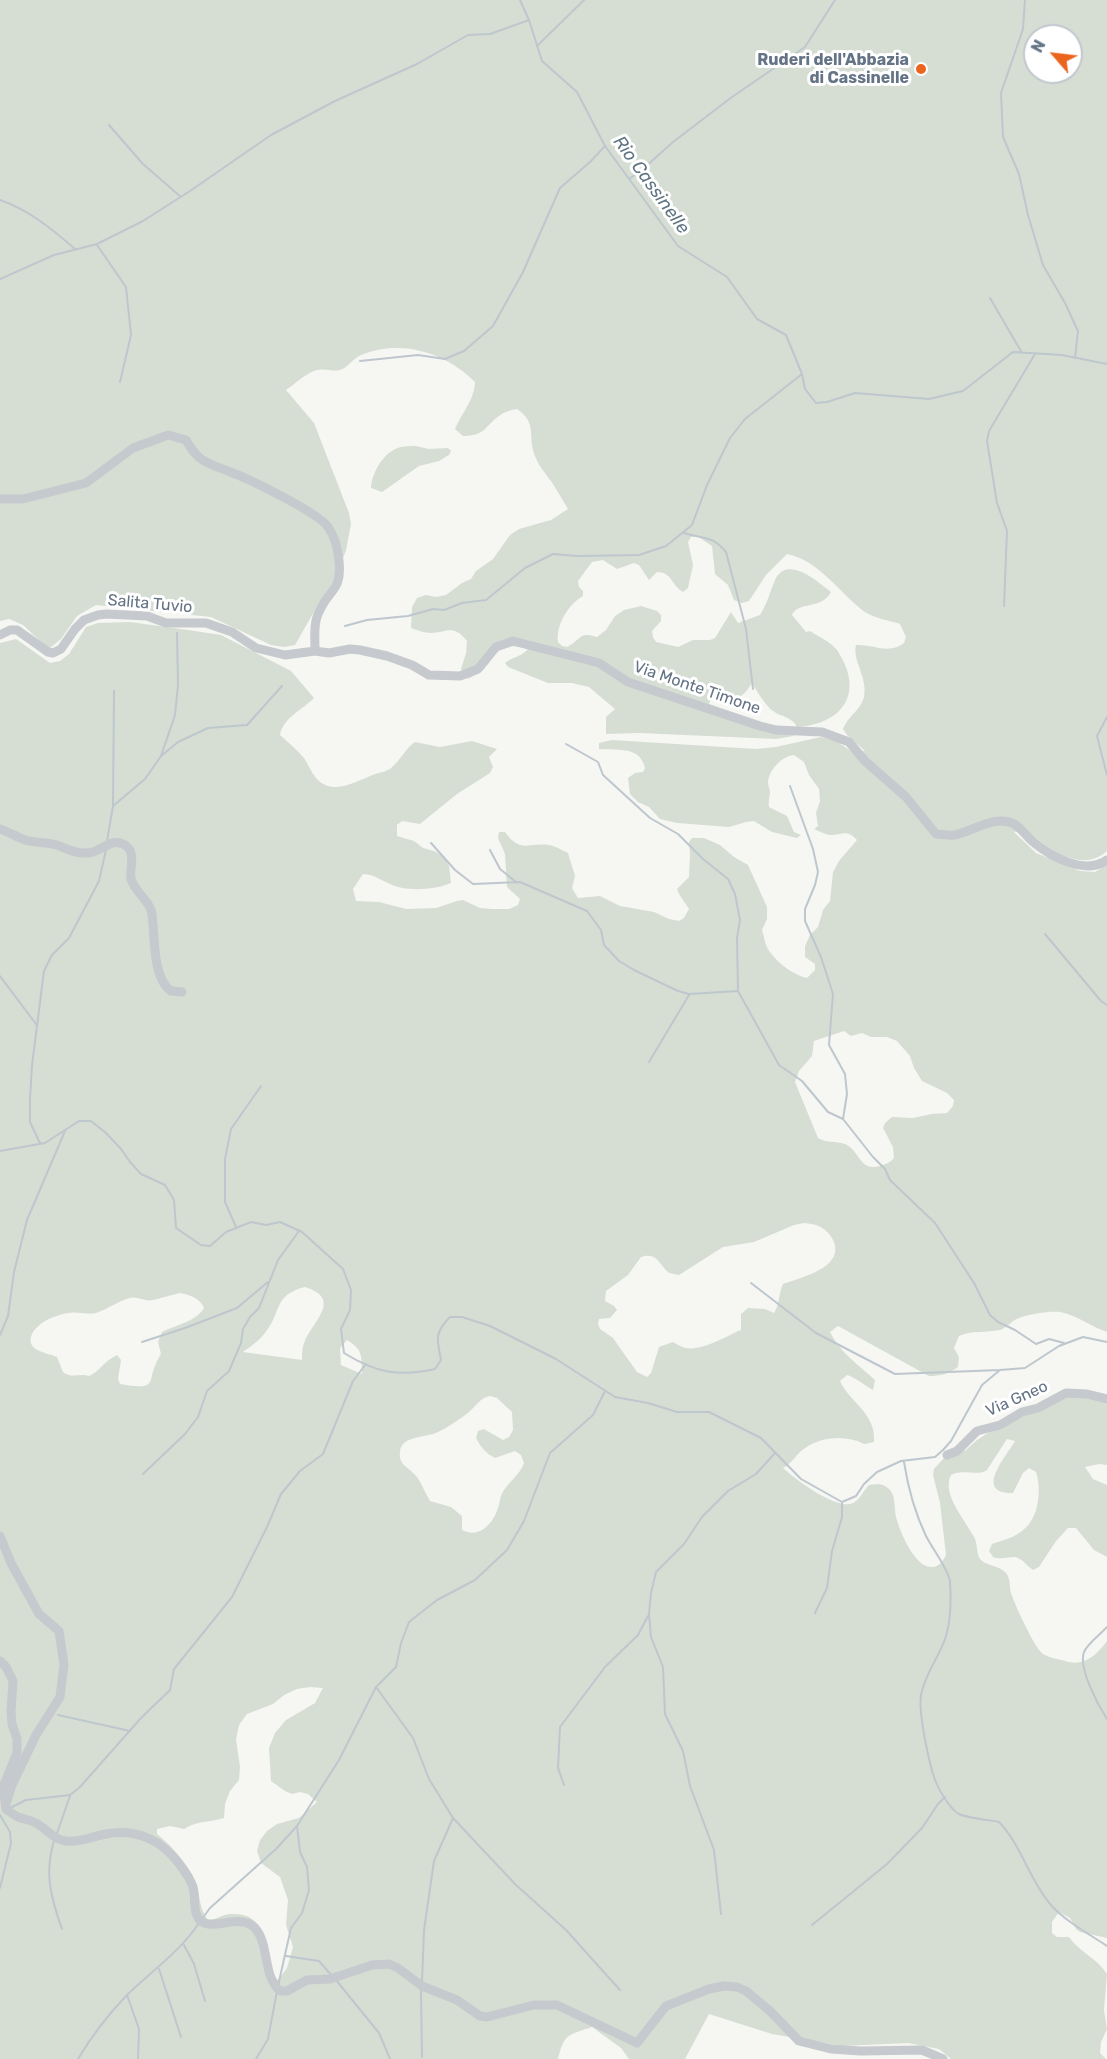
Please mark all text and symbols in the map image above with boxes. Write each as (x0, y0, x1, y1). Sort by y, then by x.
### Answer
north arrow (1023, 24, 1083, 84)
text: N (1027, 37, 1050, 56)
place label: Ruderi dell'Abbazia di Cassinelle (757, 50, 909, 88)
marker: Ruderi dell'Abbazia di Cassinelle (914, 62, 928, 76)
water label: Rio Cassinelle (608, 132, 694, 238)
street label: Salita Tuvio (107, 591, 193, 617)
street label: Via Monte Timone (631, 657, 763, 719)
street label: Via Gneo (983, 1377, 1051, 1421)

